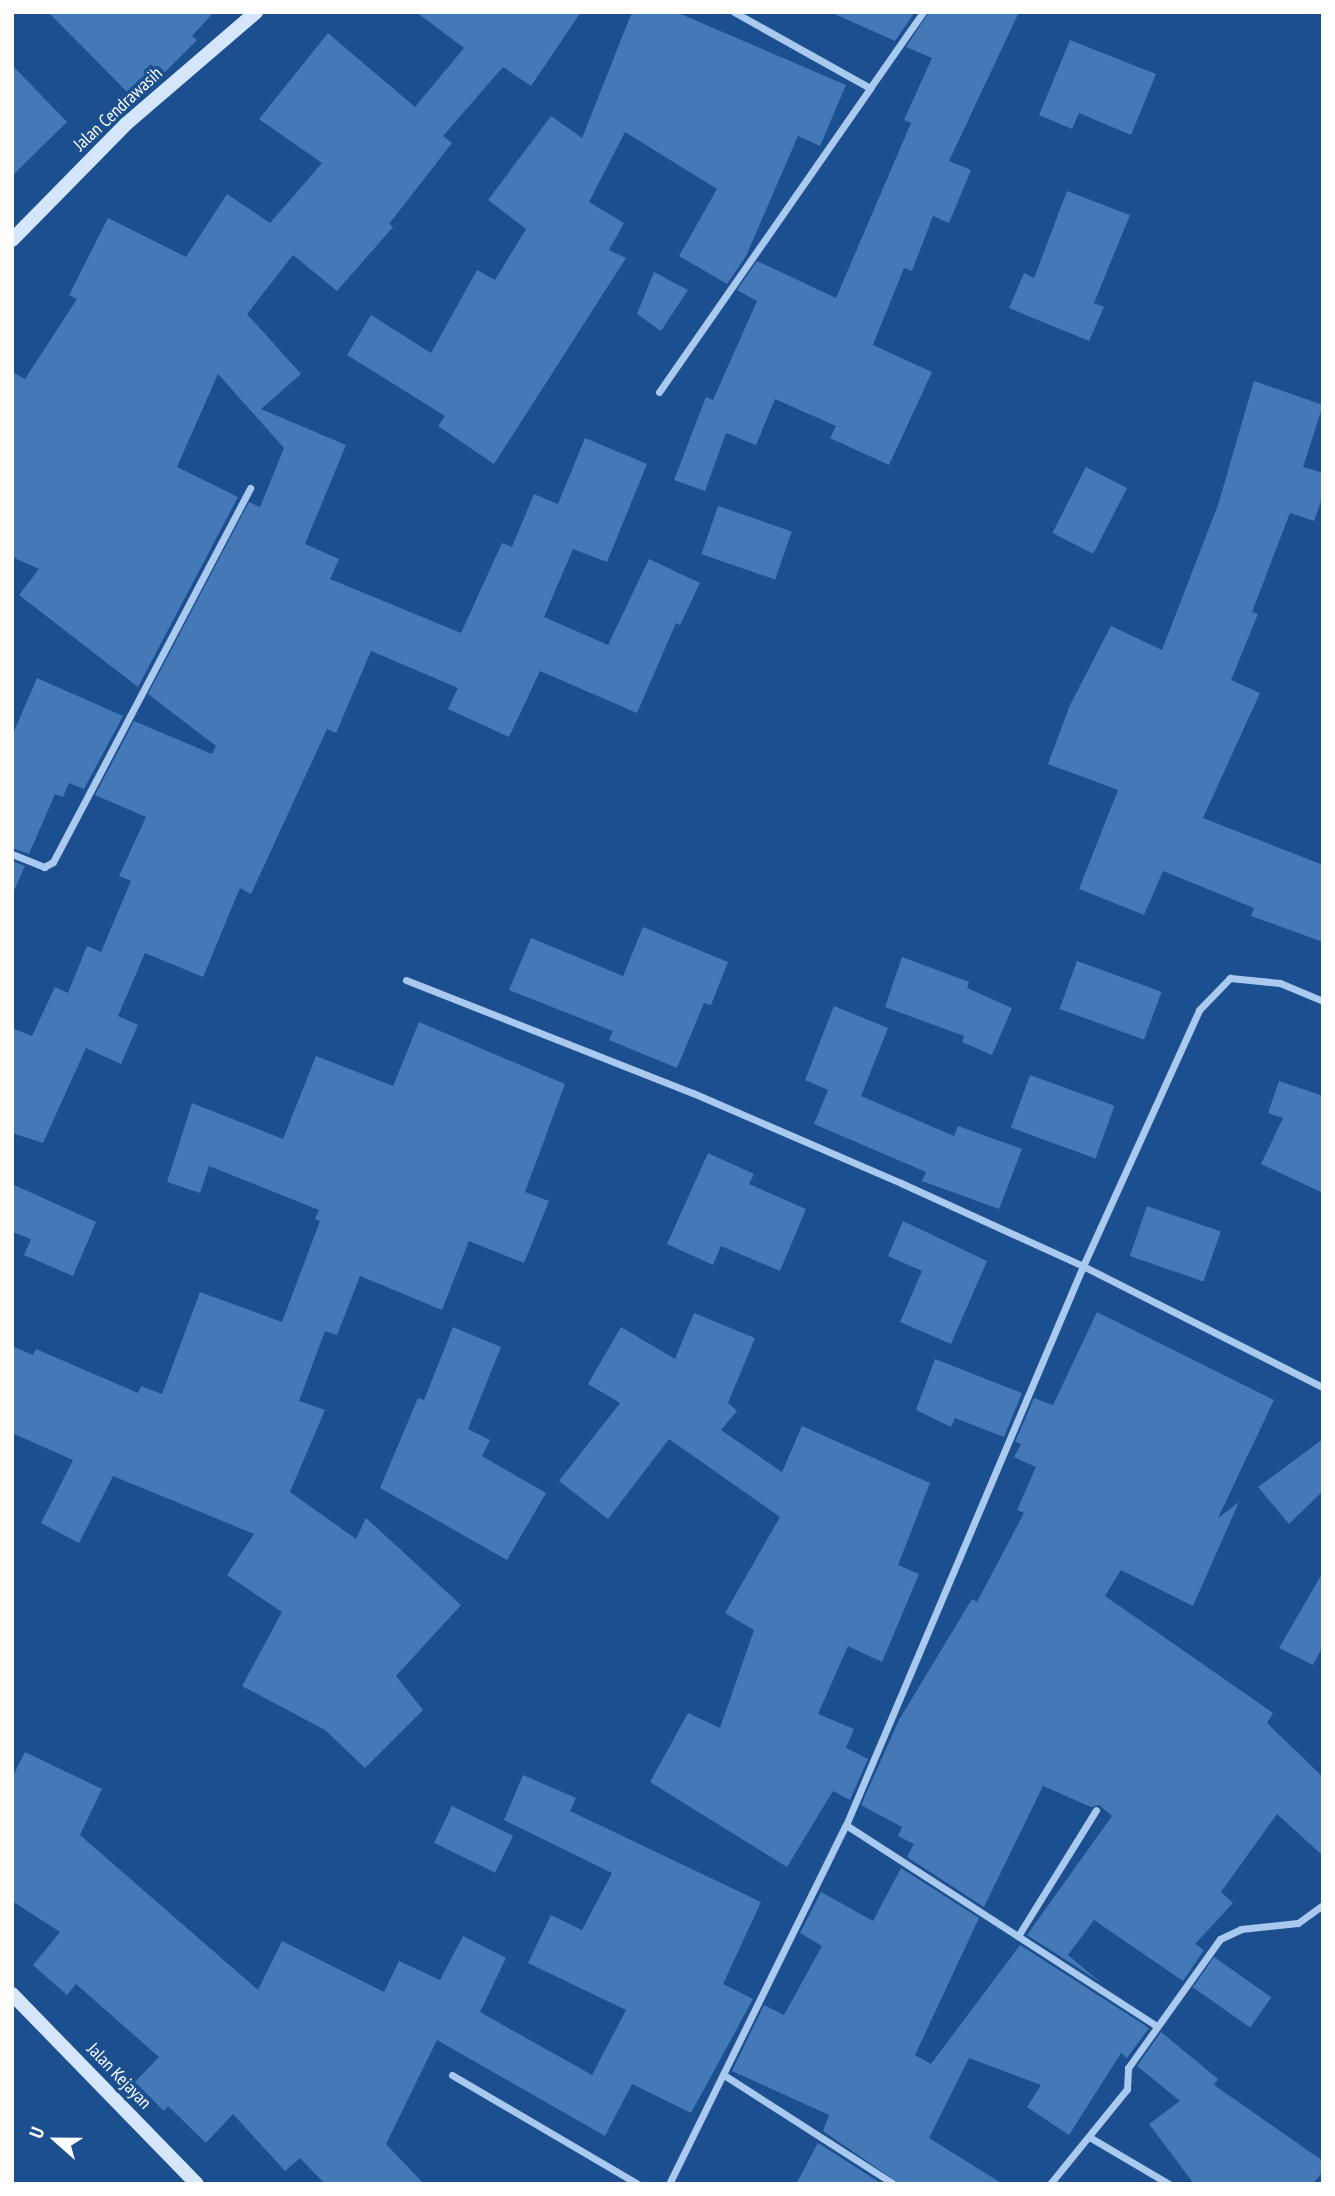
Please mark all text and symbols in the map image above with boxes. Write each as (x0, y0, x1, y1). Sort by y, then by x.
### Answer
street label: Jalan Cendrawasih (69, 62, 167, 156)
street label: Jalan Kejayan (82, 2039, 156, 2113)
north arrow (21, 2105, 91, 2175)
text: U (23, 2124, 49, 2141)

